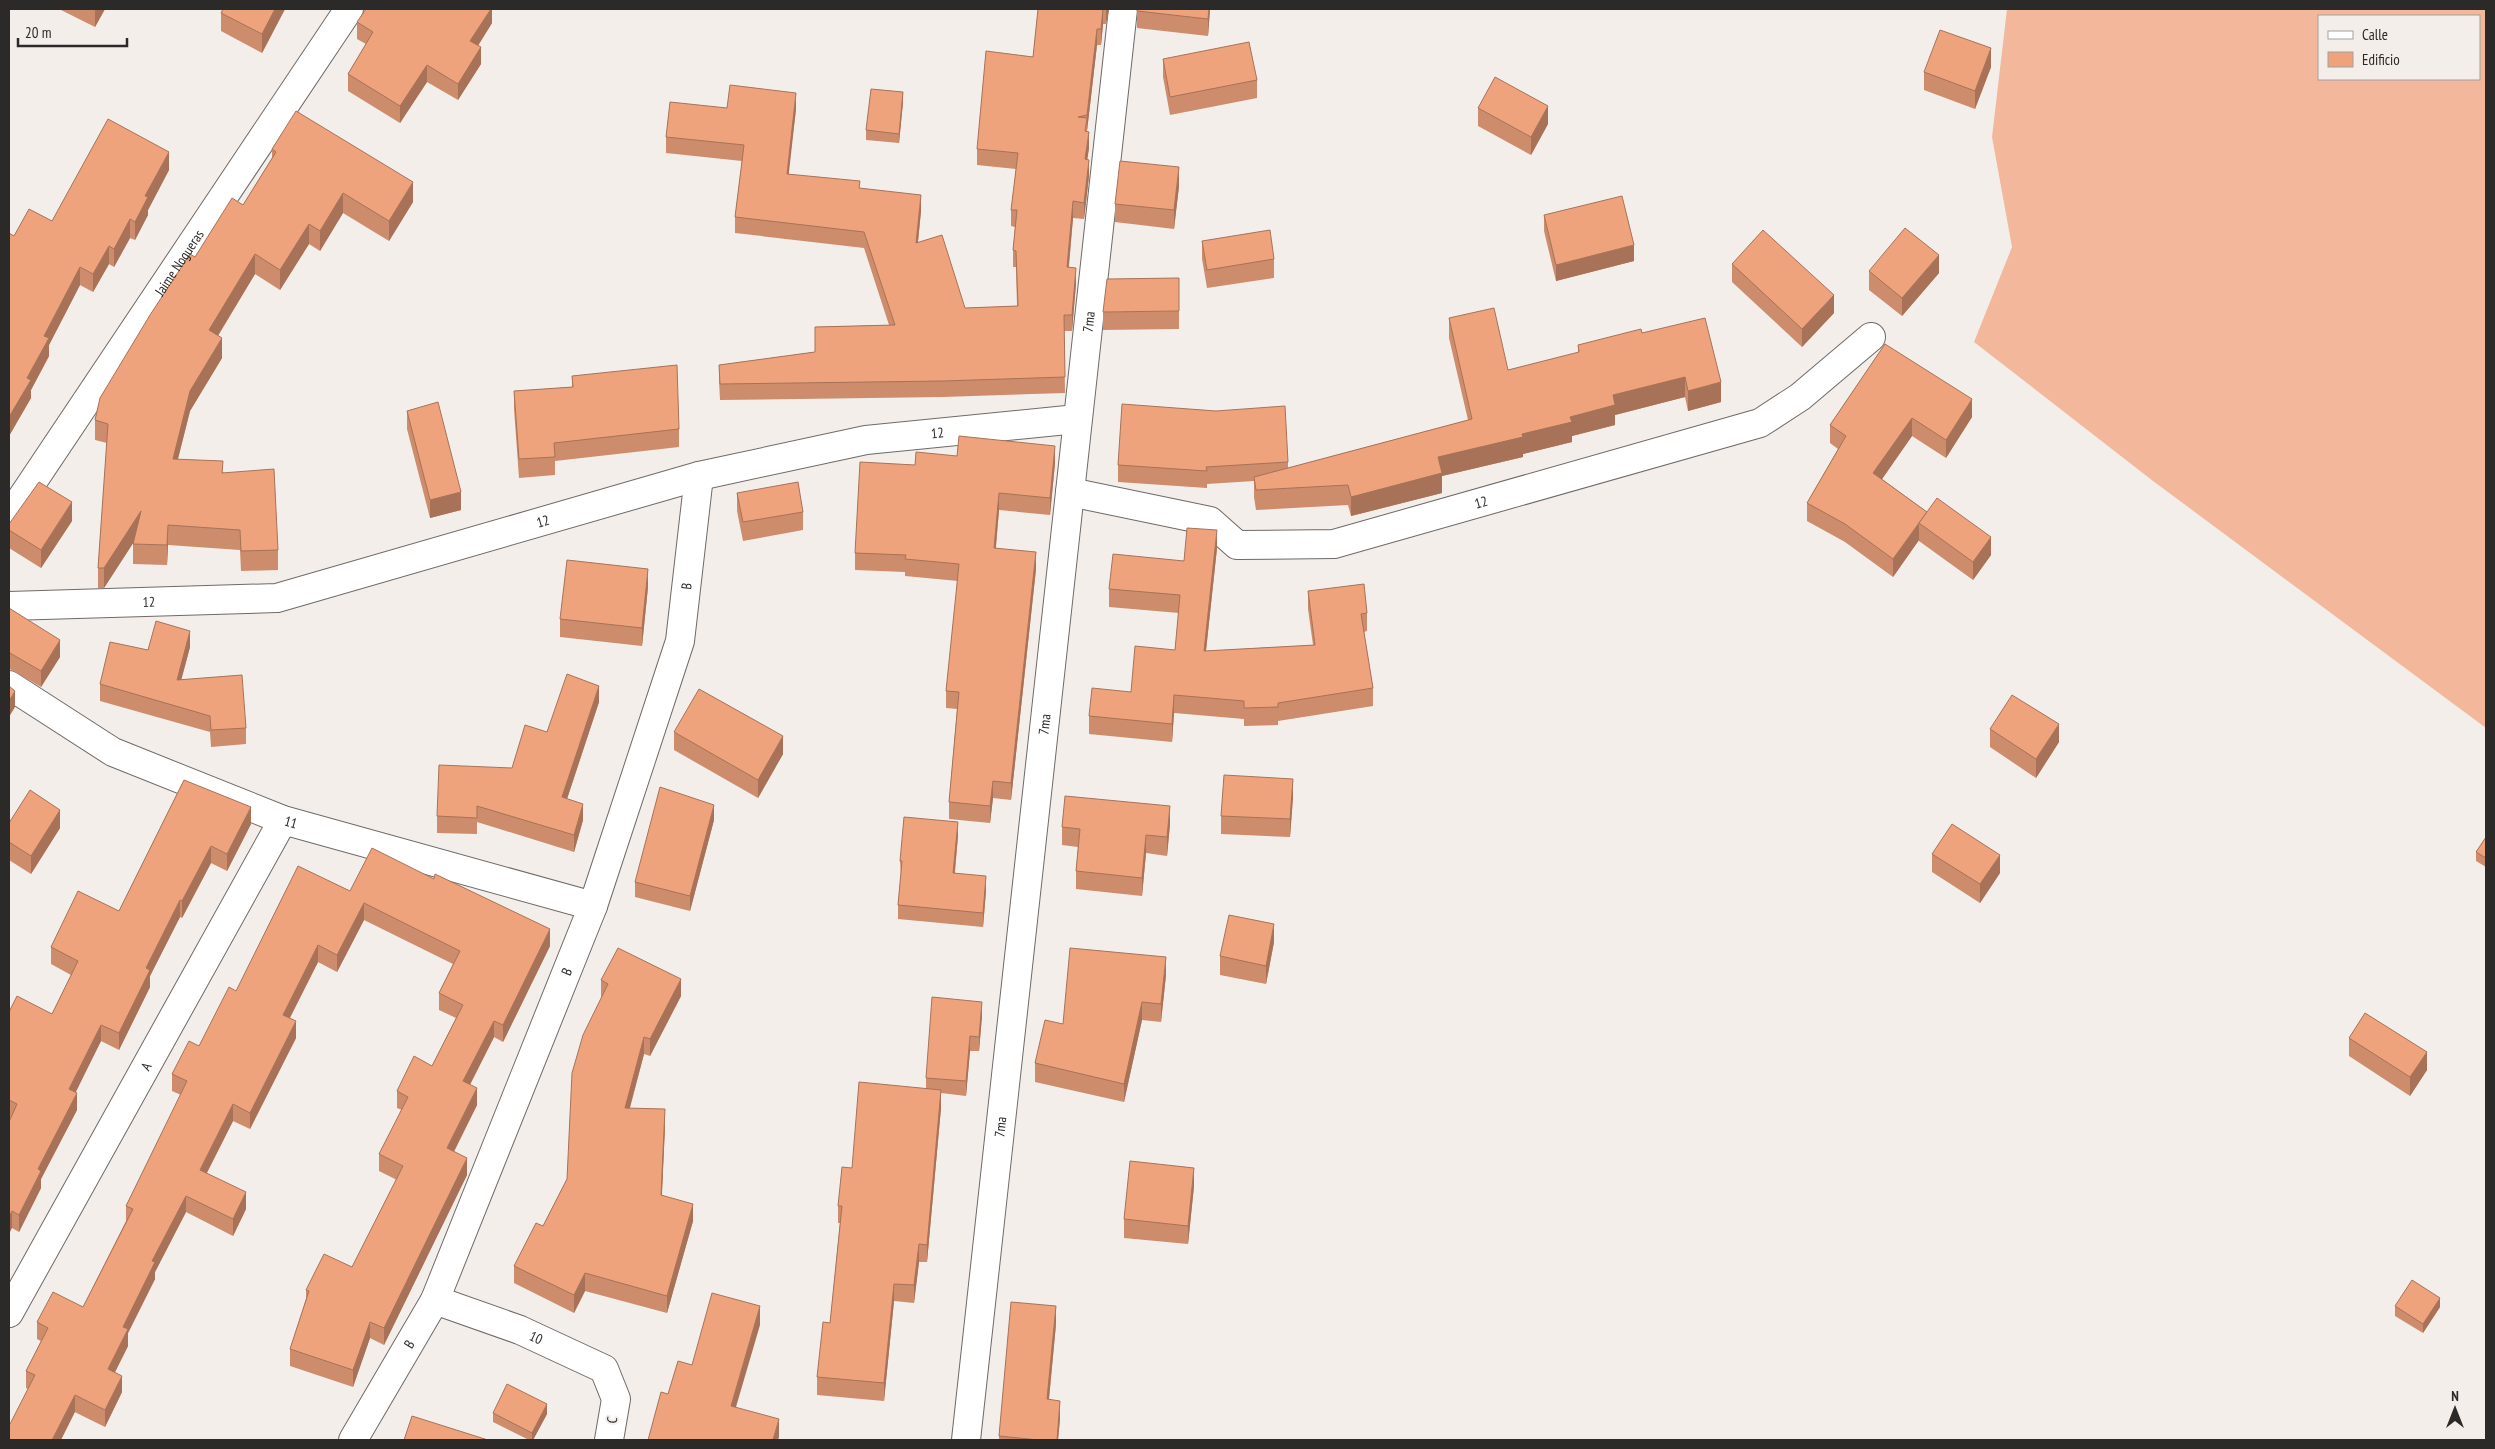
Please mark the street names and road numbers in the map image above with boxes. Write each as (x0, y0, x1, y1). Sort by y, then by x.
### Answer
street label: Jaime Nogueras (150, 226, 208, 300)
street label: 7ma (1079, 310, 1099, 333)
street label: 12 (930, 423, 945, 442)
street label: 12 (1473, 492, 1490, 513)
street label: 12 (534, 511, 552, 532)
street label: B (677, 582, 696, 590)
street label: 12 (142, 593, 156, 611)
street label: 7ma (1034, 713, 1055, 736)
street label: 11 (282, 812, 299, 833)
street label: B (557, 965, 576, 978)
street label: A (137, 1059, 156, 1074)
street label: 7ma (990, 1116, 1010, 1138)
street label: 10 (527, 1327, 546, 1348)
street label: B (400, 1337, 419, 1352)
street label: C (603, 1415, 622, 1425)

